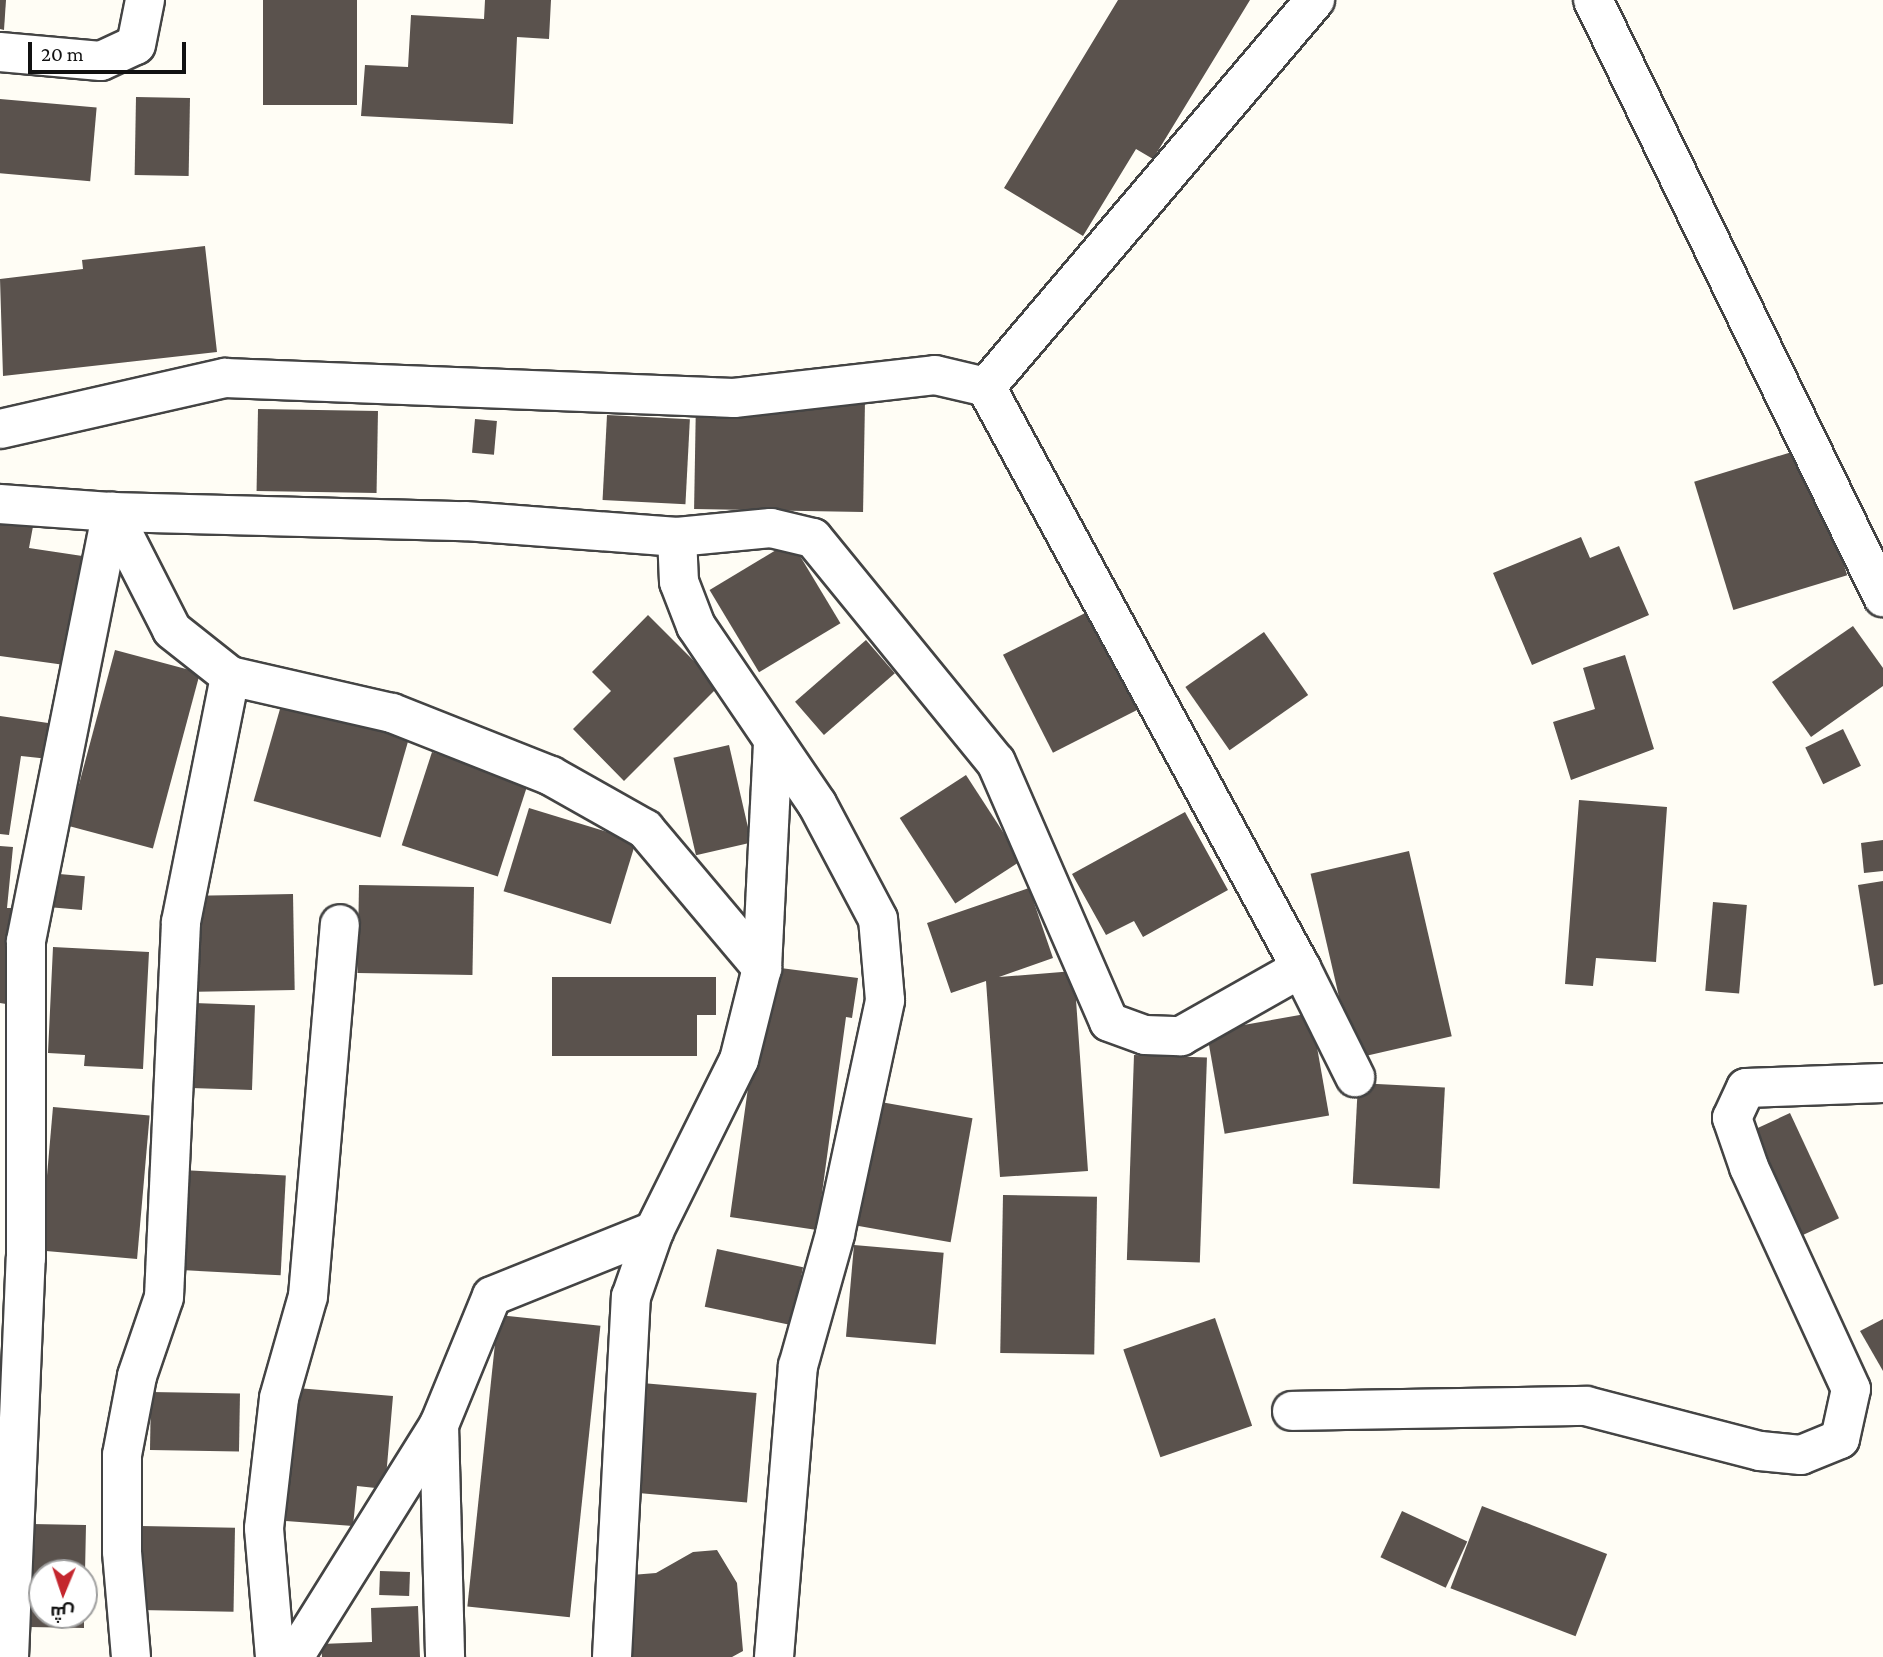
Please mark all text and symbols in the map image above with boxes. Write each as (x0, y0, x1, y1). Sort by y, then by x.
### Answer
scale bar (32, 28, 189, 72)
text: 20 m (41, 42, 84, 66)
north arrow (28, 1559, 98, 1629)
text: ش (50, 1603, 75, 1624)

